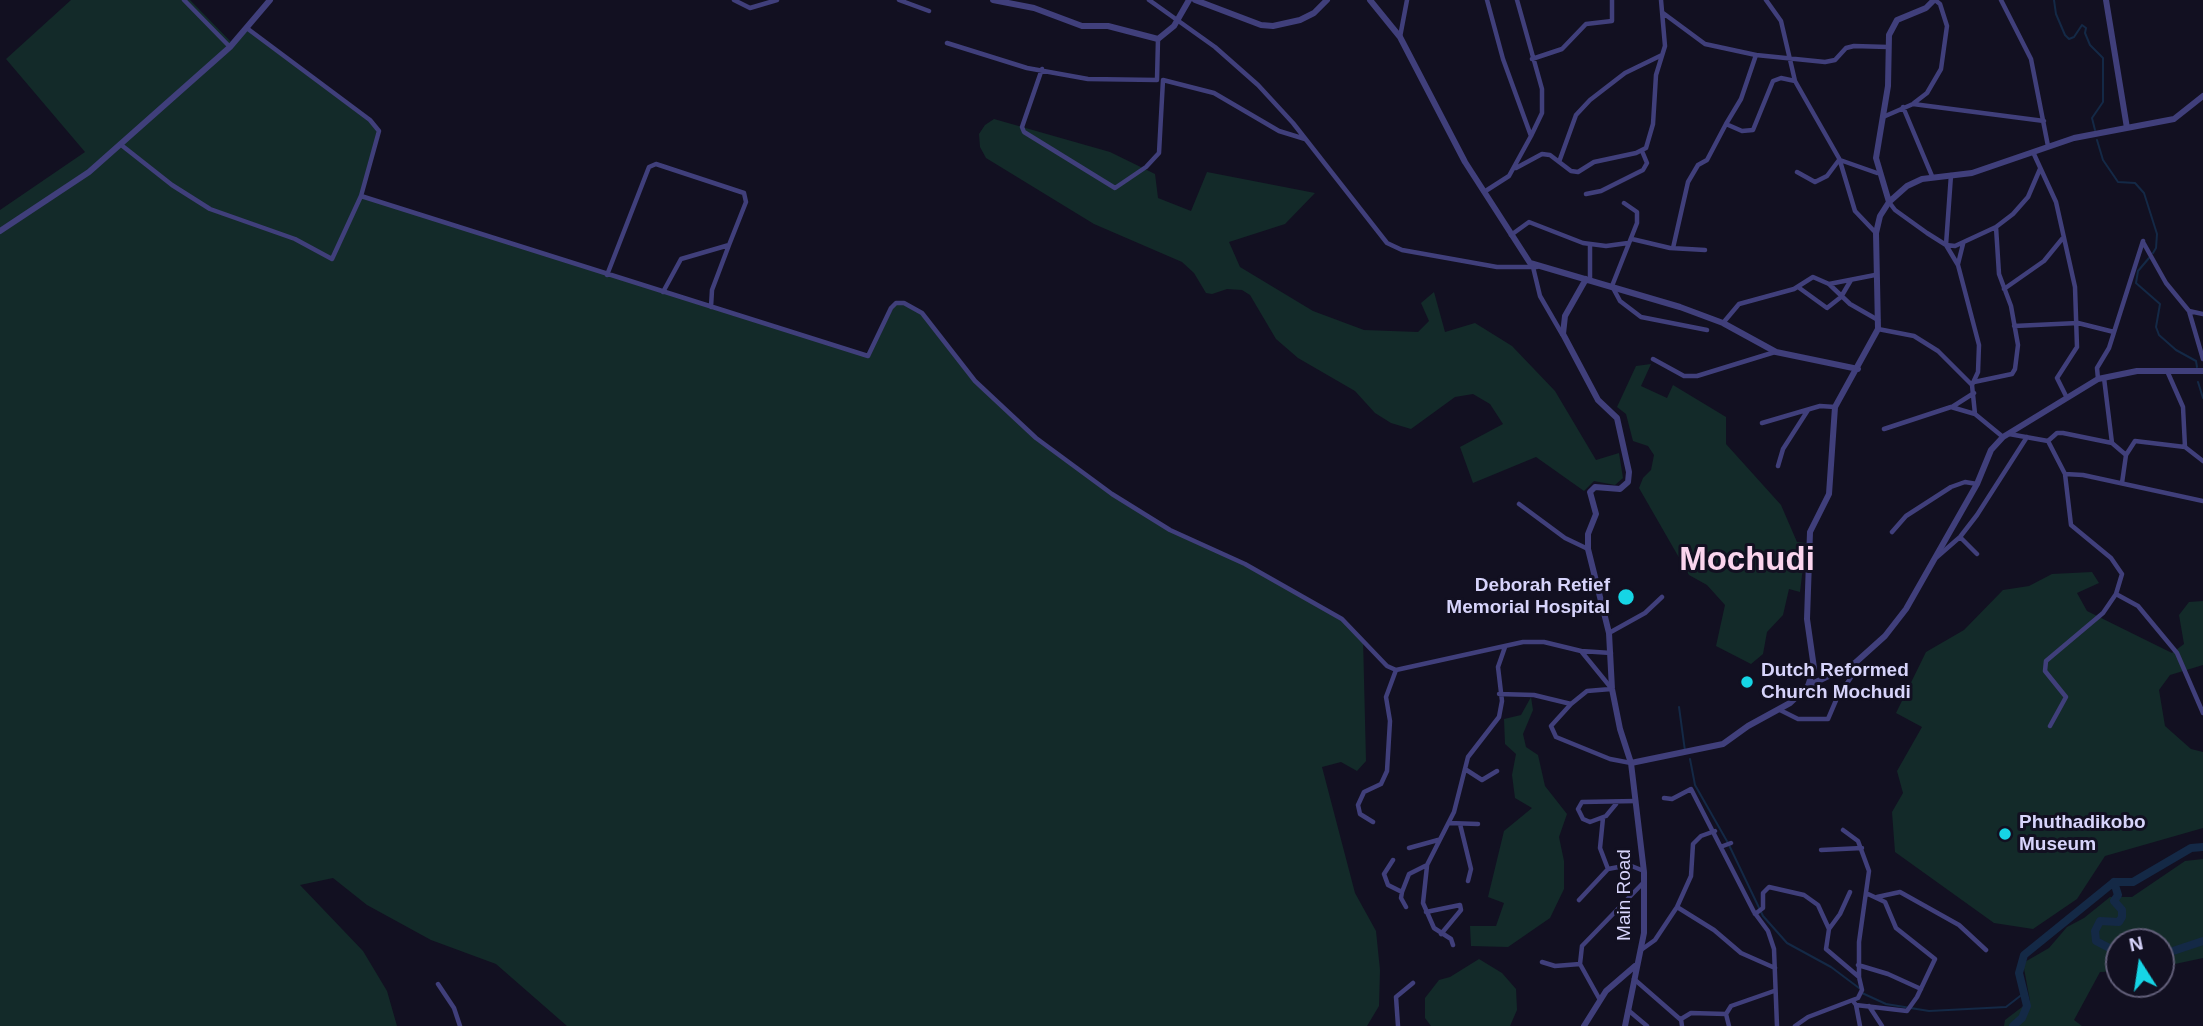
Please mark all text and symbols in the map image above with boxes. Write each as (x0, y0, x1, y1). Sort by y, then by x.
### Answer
district label: Mochudi (1679, 541, 1815, 581)
place label: Deborah Retief Memorial Hospital (1446, 575, 1610, 619)
marker: Deborah Retief Memorial Hospital (1616, 587, 1636, 607)
place label: Dutch Reformed Church Mochudi (1761, 660, 1911, 704)
marker: Dutch Reformed Church Mochudi (1739, 674, 1755, 690)
place label: Phuthadikobo Museum (2019, 812, 2146, 856)
marker: Phuthadikobo Museum (1997, 826, 2013, 842)
street label: Main Road (1614, 849, 1636, 941)
north arrow (2105, 928, 2175, 998)
text: N (2127, 932, 2145, 956)

